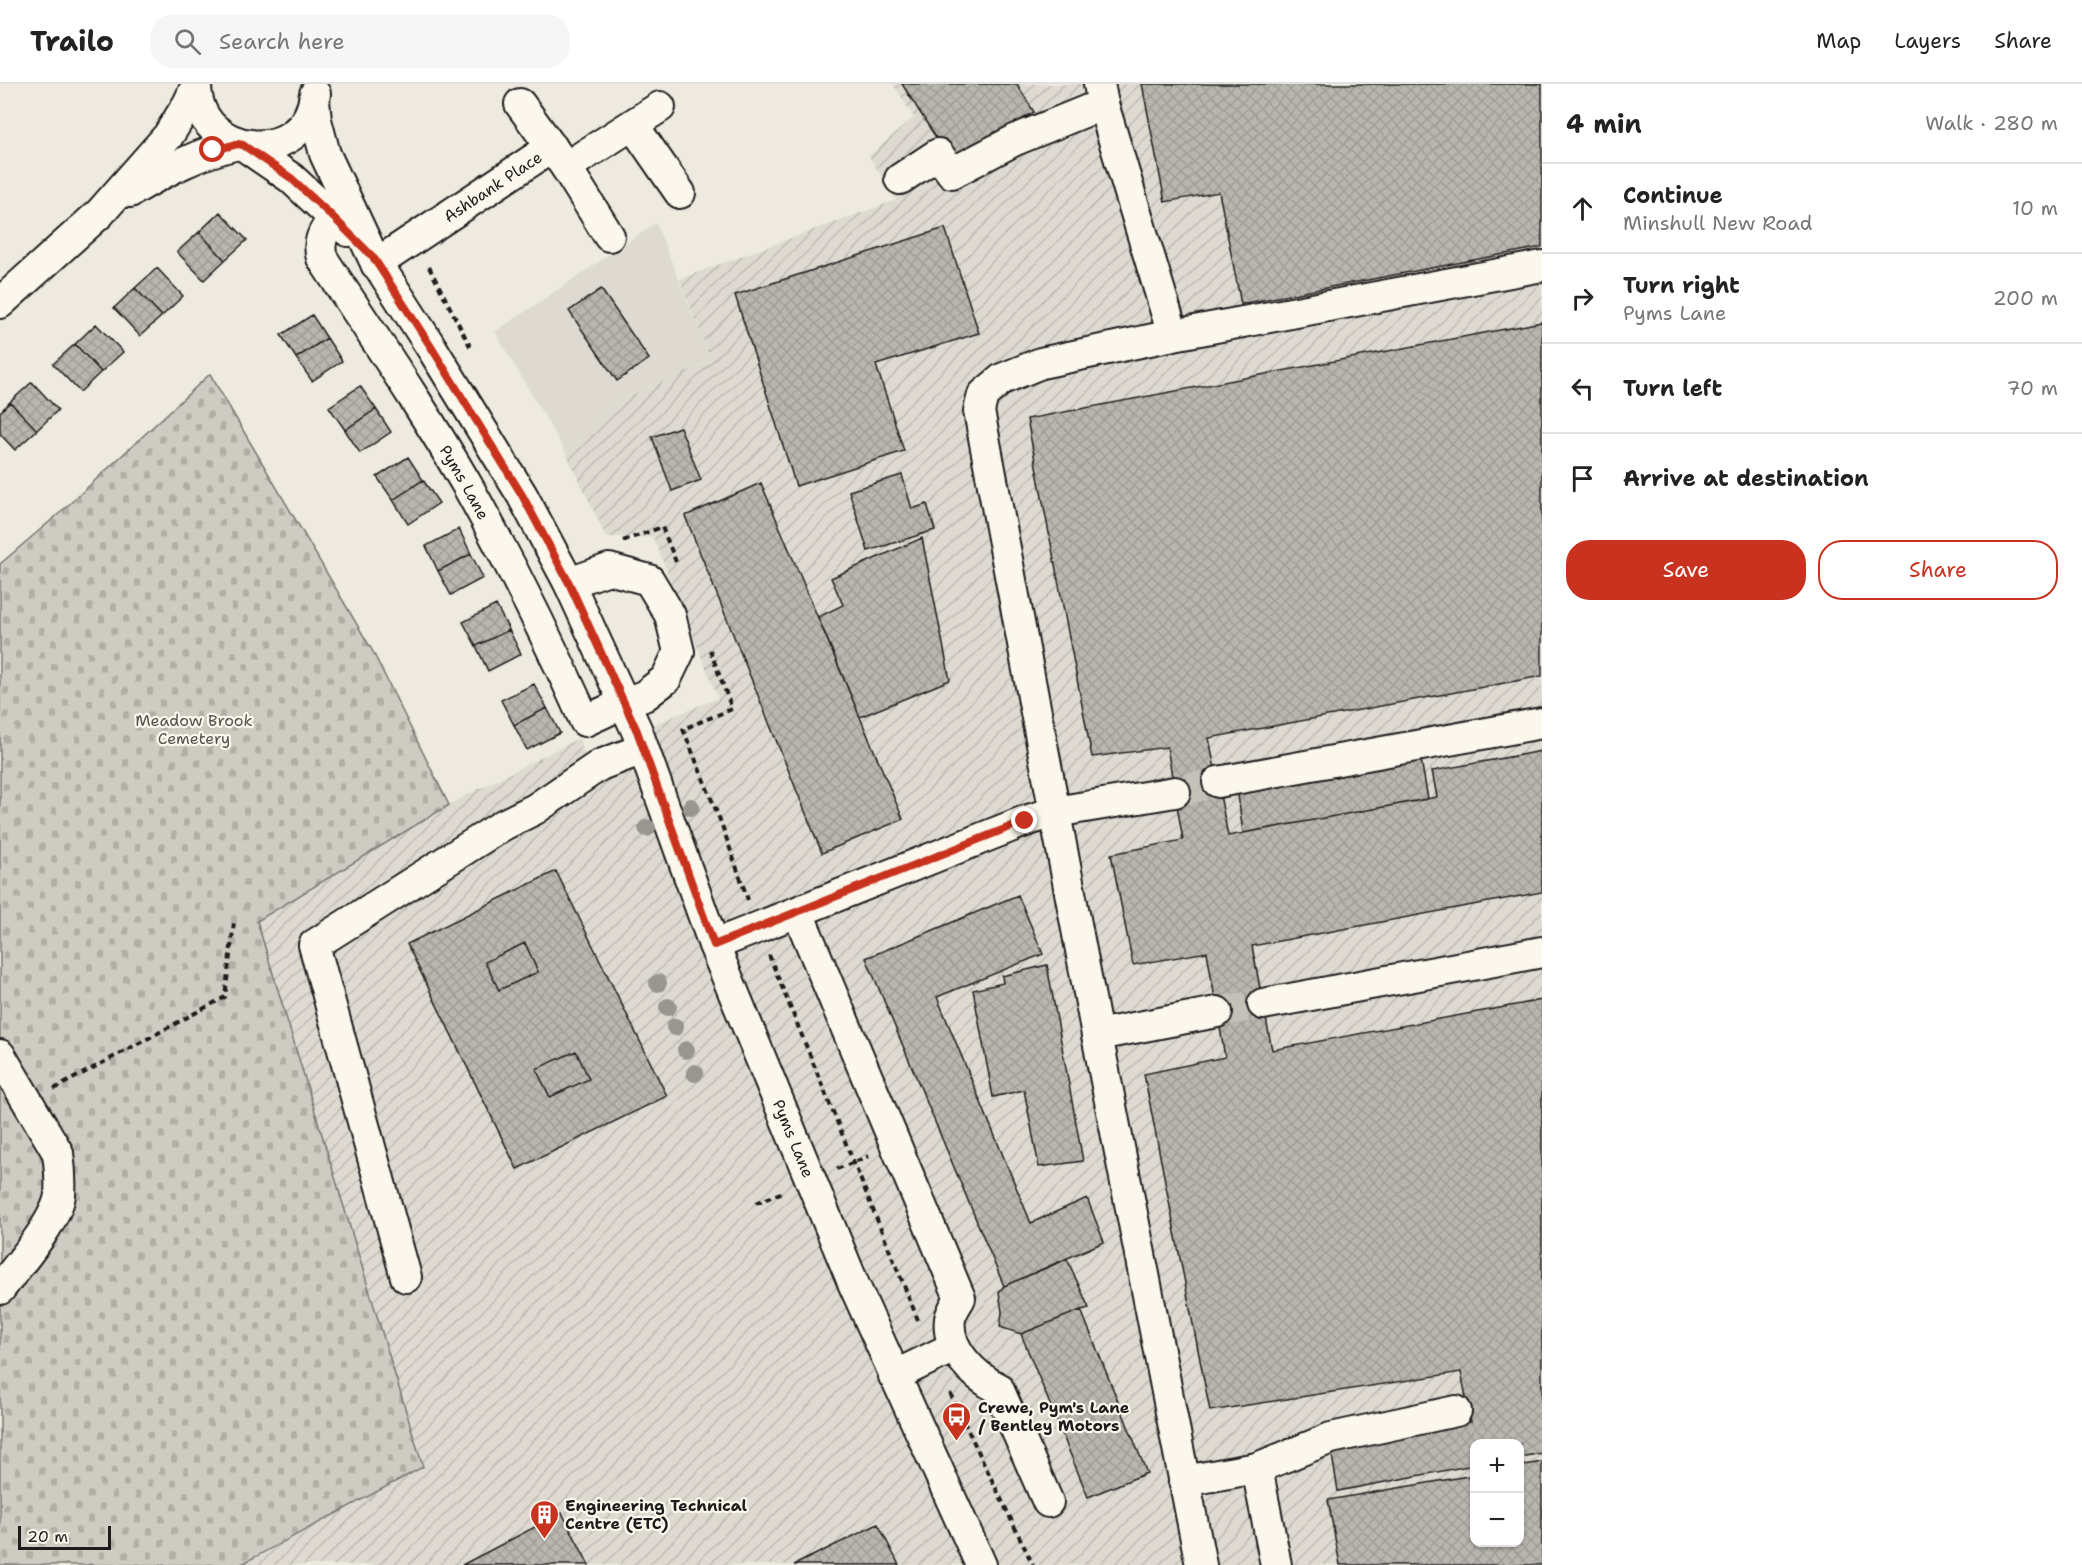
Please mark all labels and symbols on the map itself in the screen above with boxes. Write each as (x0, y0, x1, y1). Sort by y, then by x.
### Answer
route start (199, 136, 225, 162)
street label: Ashbank Place (440, 147, 546, 227)
street label: Pyms Lane (435, 441, 494, 523)
park label: Meadow Brook Cemetery (135, 710, 253, 749)
route end (1011, 807, 1037, 833)
street label: Pyms Lane (768, 1096, 819, 1181)
place label: Crewe, Pym's Lane / Bentley Motors (978, 1397, 1130, 1436)
bus stop icon: Crewe, Pym's Lane / Bentley Motors (941, 1400, 973, 1442)
place label: Engineering Technical Centre (ETC) (565, 1495, 748, 1534)
building icon: Engineering Technical Centre (ETC) (528, 1498, 560, 1540)
scale bar (18, 1523, 111, 1550)

